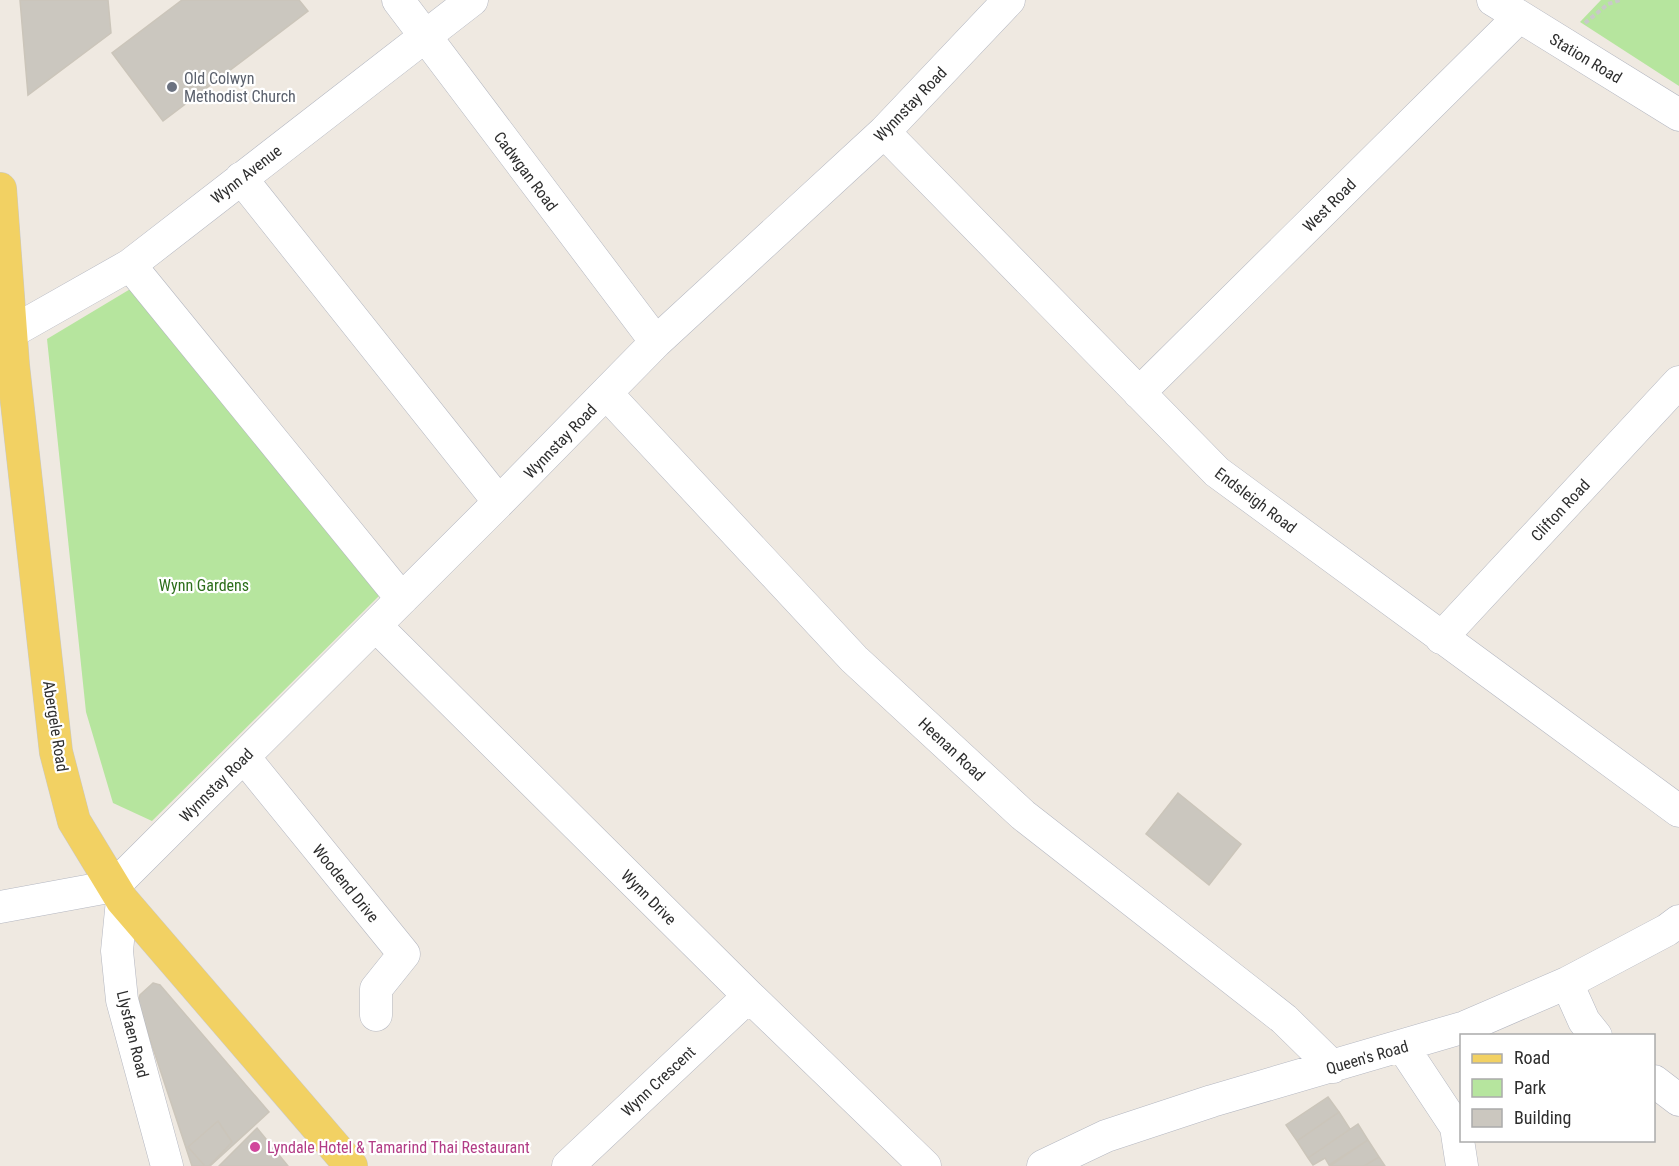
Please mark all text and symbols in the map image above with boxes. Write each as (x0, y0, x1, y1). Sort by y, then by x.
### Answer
street label: Station Road (1546, 30, 1625, 87)
street label: Wynnstay Road (870, 63, 951, 146)
place label: Old Colwyn Methodist Church (184, 69, 296, 106)
marker: Old Colwyn Methodist Church (165, 80, 179, 94)
street label: Cadwgan Road (490, 128, 562, 215)
street label: Wynn Avenue (207, 141, 285, 208)
street label: West Road (1299, 175, 1360, 236)
street label: Wynnstay Road (520, 400, 601, 483)
street label: Endsleigh Road (1211, 464, 1300, 537)
street label: Clifton Road (1527, 475, 1594, 545)
park label: Wynn Gardens (159, 576, 249, 595)
street label: Abergele Road (39, 679, 72, 773)
street label: Heenan Road (915, 714, 989, 785)
street label: Wynnstay Road (176, 745, 257, 826)
street label: Woodend Drive (308, 841, 383, 926)
street label: Wynn Drive (617, 866, 680, 929)
street label: Llysfaen Road (113, 989, 153, 1080)
legend (1460, 1034, 1655, 1142)
street label: Queen's Road (1324, 1037, 1410, 1078)
street label: Wynn Crescent (617, 1042, 699, 1120)
text: Road (1514, 1047, 1550, 1068)
text: Park (1514, 1077, 1546, 1098)
text: Building (1514, 1107, 1571, 1128)
place label: Lyndale Hotel & Tamarind Thai Restaurant (267, 1138, 530, 1157)
marker: Lyndale Hotel & Tamarind Thai Restaurant (248, 1140, 262, 1154)

